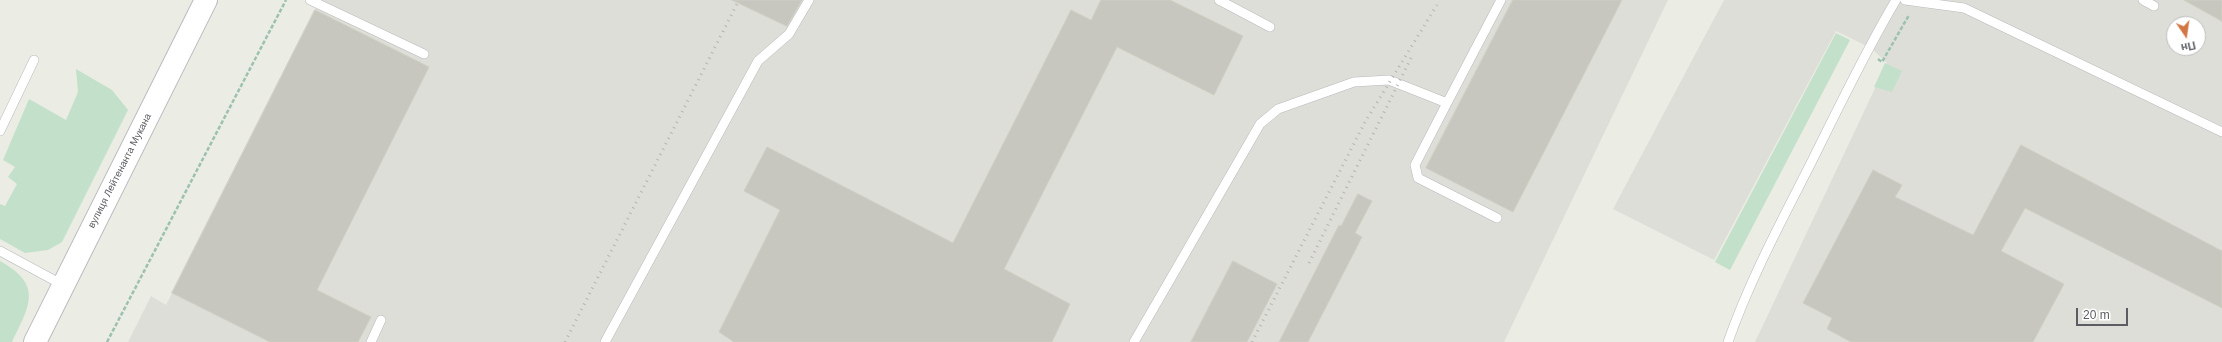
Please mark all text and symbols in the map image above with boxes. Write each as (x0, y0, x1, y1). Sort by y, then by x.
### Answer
north arrow (2166, 16, 2206, 56)
text: Пн (2180, 39, 2197, 54)
street label: вулиця Лейтенанта Мукана (86, 112, 154, 230)
scale bar (2078, 300, 2130, 326)
text: 20 m (2083, 308, 2110, 322)

